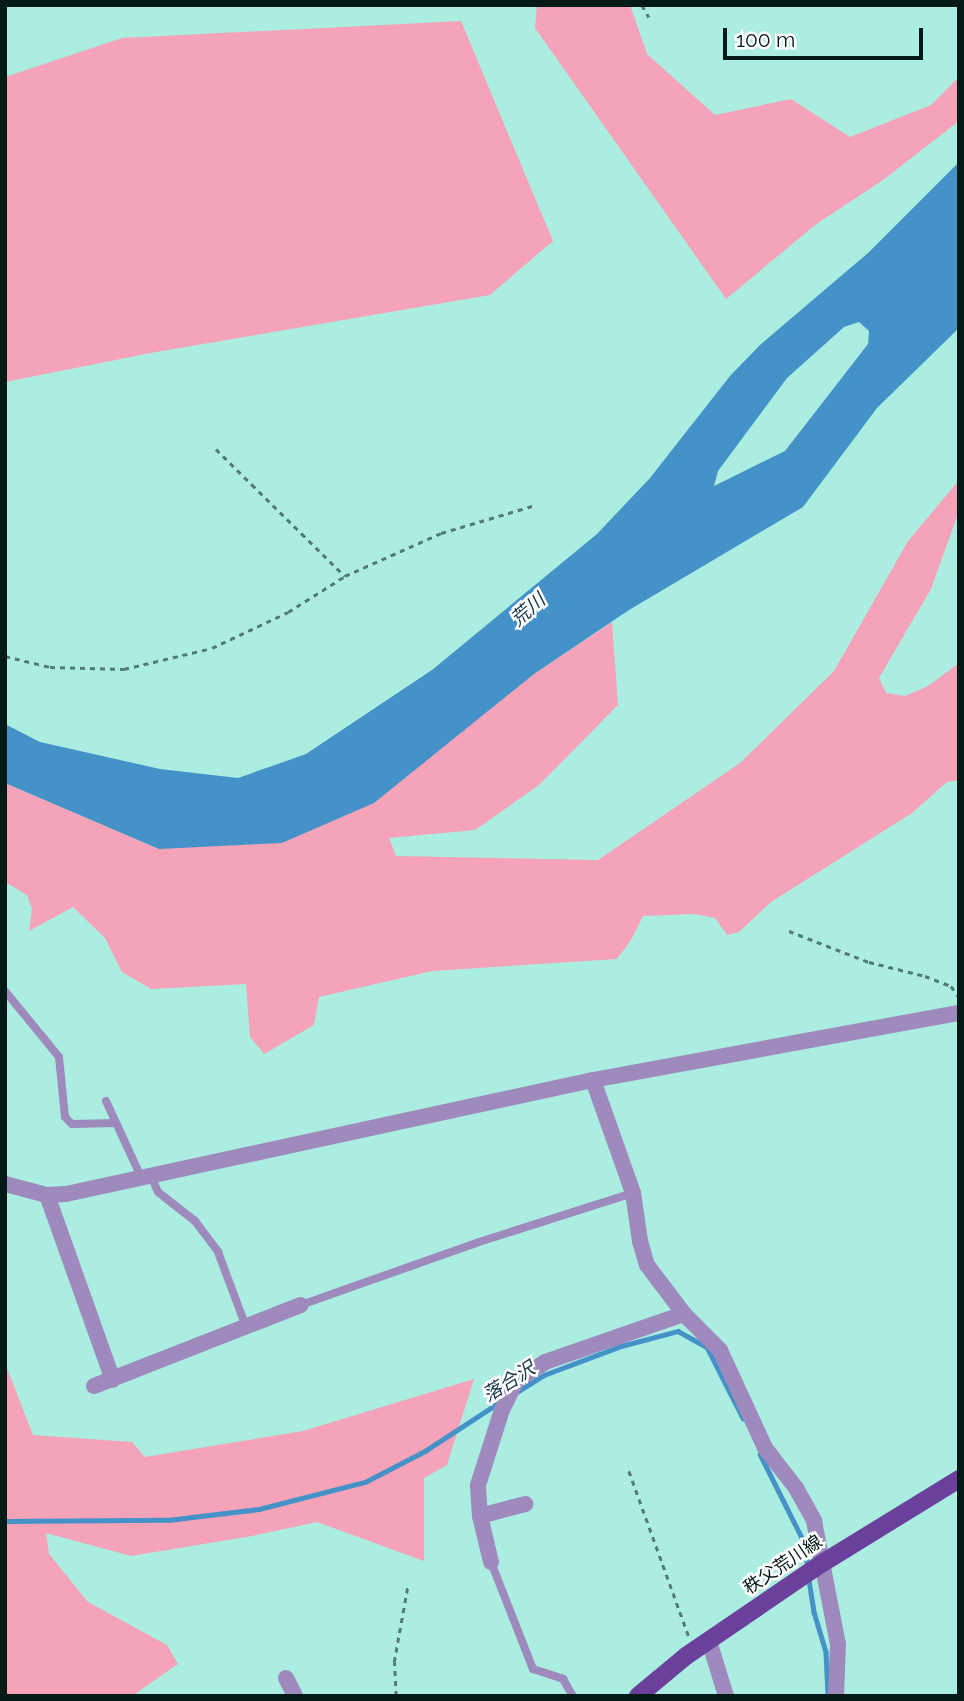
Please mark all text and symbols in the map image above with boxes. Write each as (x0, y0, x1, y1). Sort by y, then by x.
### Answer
scale bar (726, 14, 926, 58)
text: 100 m (736, 27, 795, 52)
water label: 荒川 (506, 589, 550, 631)
water label: 落合沢 (479, 1357, 539, 1407)
street label: 秩父荒川線 (740, 1531, 826, 1599)

